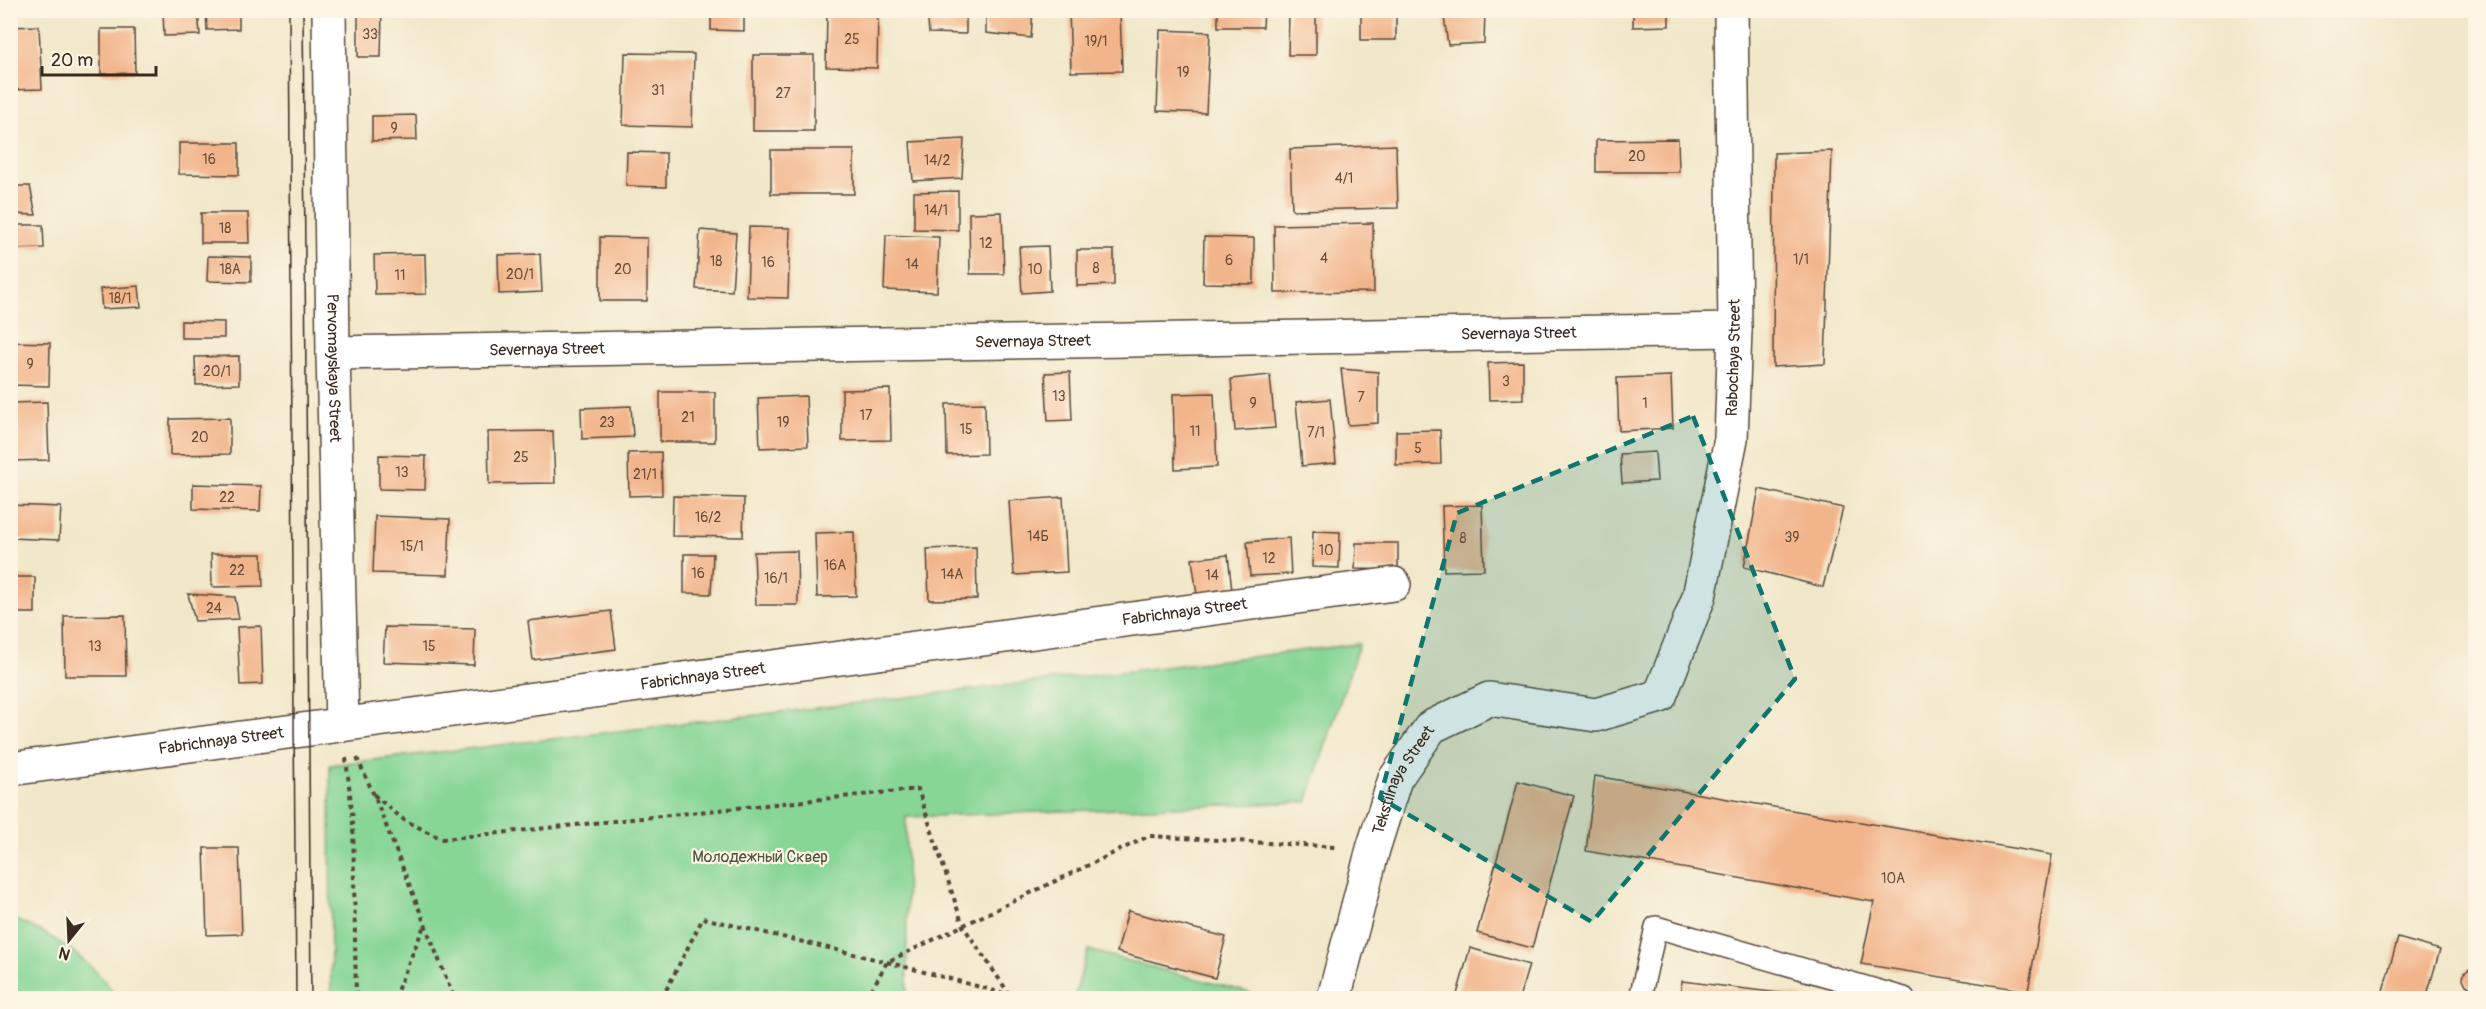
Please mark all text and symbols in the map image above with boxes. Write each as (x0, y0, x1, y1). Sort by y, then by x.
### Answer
house number: 33 (362, 26, 378, 43)
house number: 25 (844, 31, 860, 48)
house number: 19/1 (1084, 33, 1108, 50)
scale bar (42, 39, 156, 77)
text: 20 m (51, 49, 93, 72)
house number: 19 (1177, 64, 1189, 81)
house number: 31 (651, 82, 665, 99)
house number: 27 (775, 85, 791, 102)
house number: 9 (390, 120, 398, 137)
house number: 20 (1628, 148, 1646, 165)
house number: 16 (202, 151, 216, 168)
house number: 14/2 (924, 152, 950, 169)
house number: 4/1 (1335, 170, 1353, 187)
house number: 14/1 (924, 202, 948, 219)
house number: 18 (219, 220, 231, 237)
house number: 12 (979, 235, 993, 252)
house number: 4 (1320, 250, 1328, 267)
house number: 1/1 (1793, 251, 1809, 268)
house number: 6 (1225, 252, 1233, 269)
house number: 18 (710, 253, 722, 270)
house number: 16 (761, 254, 775, 271)
house number: 14 (905, 256, 919, 273)
house number: 8 (1092, 260, 1100, 277)
house number: 18А (219, 261, 241, 278)
house number: 20 (614, 261, 632, 278)
house number: 10 (1027, 261, 1043, 278)
house number: 20/1 (506, 266, 534, 283)
house number: 11 (395, 267, 405, 284)
house number: 18/1 (108, 290, 132, 307)
street label: Pervomayskaya Street (322, 293, 345, 443)
street label: Rabochaya Street (1722, 298, 1745, 417)
street label: Severnaya Street (1461, 323, 1577, 344)
street label: Severnaya Street (975, 331, 1091, 352)
street label: Severnaya Street (489, 339, 606, 360)
house number: 9 (26, 356, 34, 373)
house number: 20/1 (203, 363, 231, 380)
house number: 3 (1502, 373, 1510, 390)
house number: 13 (1052, 388, 1066, 405)
house number: 7 (1357, 389, 1365, 406)
house number: 9 (1249, 395, 1257, 412)
house number: 1 (1642, 395, 1648, 412)
house number: 17 (860, 407, 873, 424)
house number: 21 (681, 409, 695, 426)
house number: 23 (599, 414, 615, 431)
house number: 19 (777, 414, 789, 431)
house number: 15 (959, 421, 973, 438)
house number: 11 (1190, 423, 1200, 440)
house number: 7/1 (1307, 424, 1325, 441)
house number: 20 (191, 429, 209, 446)
house number: 5 (1414, 440, 1422, 457)
house number: 25 (513, 449, 529, 466)
house number: 13 (395, 464, 409, 481)
house number: 21/1 (633, 466, 657, 483)
house number: 22 (219, 489, 235, 506)
house number: 16/2 (695, 509, 721, 526)
house number: 14Б (1027, 528, 1049, 545)
house number: 39 (1784, 529, 1800, 546)
house number: 8 (1459, 530, 1467, 547)
house number: 15/1 (400, 538, 424, 555)
house number: 10 (1318, 542, 1334, 559)
house number: 12 (1262, 550, 1276, 567)
house number: 16А (824, 557, 846, 574)
house number: 22 (229, 562, 245, 579)
house number: 16 (691, 565, 705, 582)
house number: 14А (941, 566, 963, 583)
house number: 14 (1205, 567, 1219, 584)
house number: 16/1 (764, 570, 788, 587)
street label: Fabrichnaya Street (1121, 594, 1249, 630)
house number: 24 (206, 600, 222, 617)
house number: 13 (88, 638, 102, 655)
house number: 15 (422, 638, 436, 655)
street label: Fabrichnaya Street (639, 658, 767, 695)
street label: Tekstilnaya Street (1368, 721, 1439, 837)
street label: Fabrichnaya Street (157, 722, 285, 759)
park label: Молодежный Сквер (692, 847, 828, 867)
house number: 10А (1881, 870, 1905, 887)
north arrow (39, 910, 99, 970)
text: N (56, 942, 73, 964)

